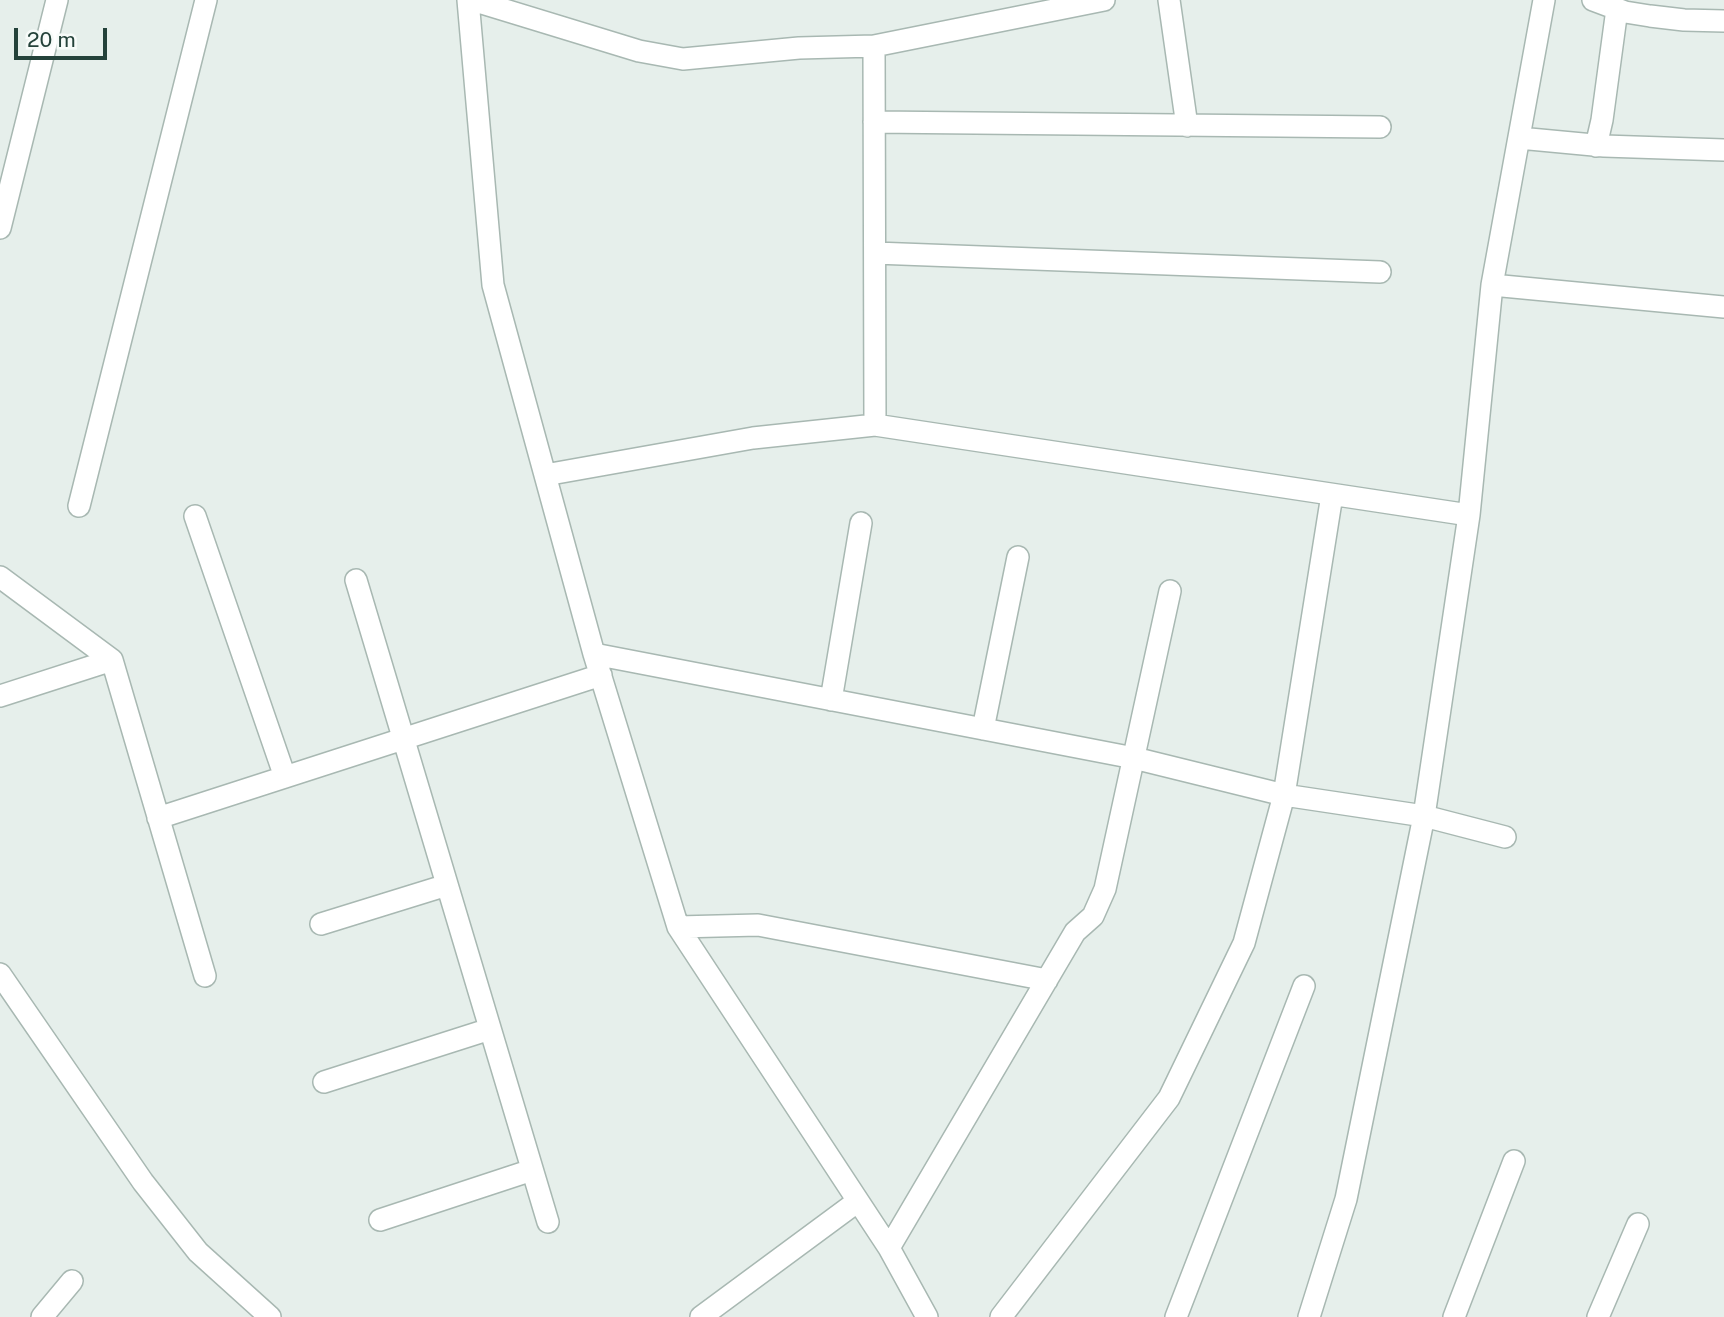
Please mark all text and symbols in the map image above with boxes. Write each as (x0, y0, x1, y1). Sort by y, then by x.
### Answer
scale bar (18, 14, 110, 58)
text: 20 m (27, 27, 76, 52)

